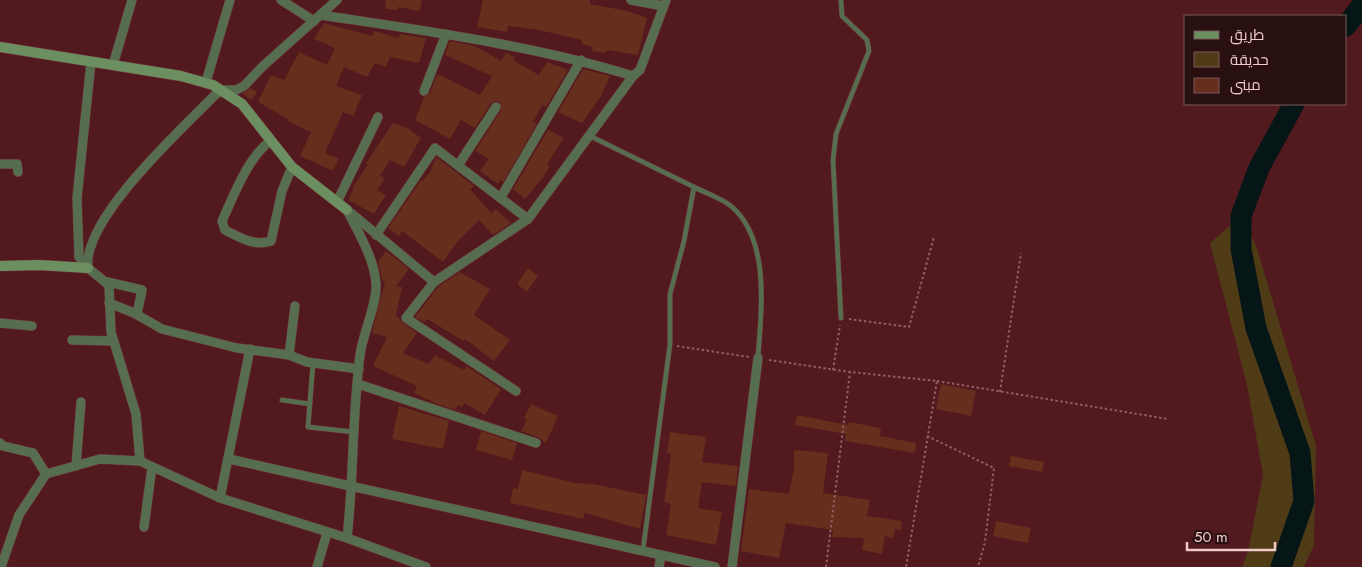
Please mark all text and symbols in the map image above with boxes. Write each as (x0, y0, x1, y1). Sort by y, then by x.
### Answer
legend (1184, 15, 1347, 105)
text: طريق (1230, 24, 1264, 46)
text: حديقة (1230, 49, 1269, 71)
text: مبنى (1230, 74, 1261, 96)
scale bar (1187, 520, 1274, 552)
text: 50 m (1194, 526, 1228, 548)

